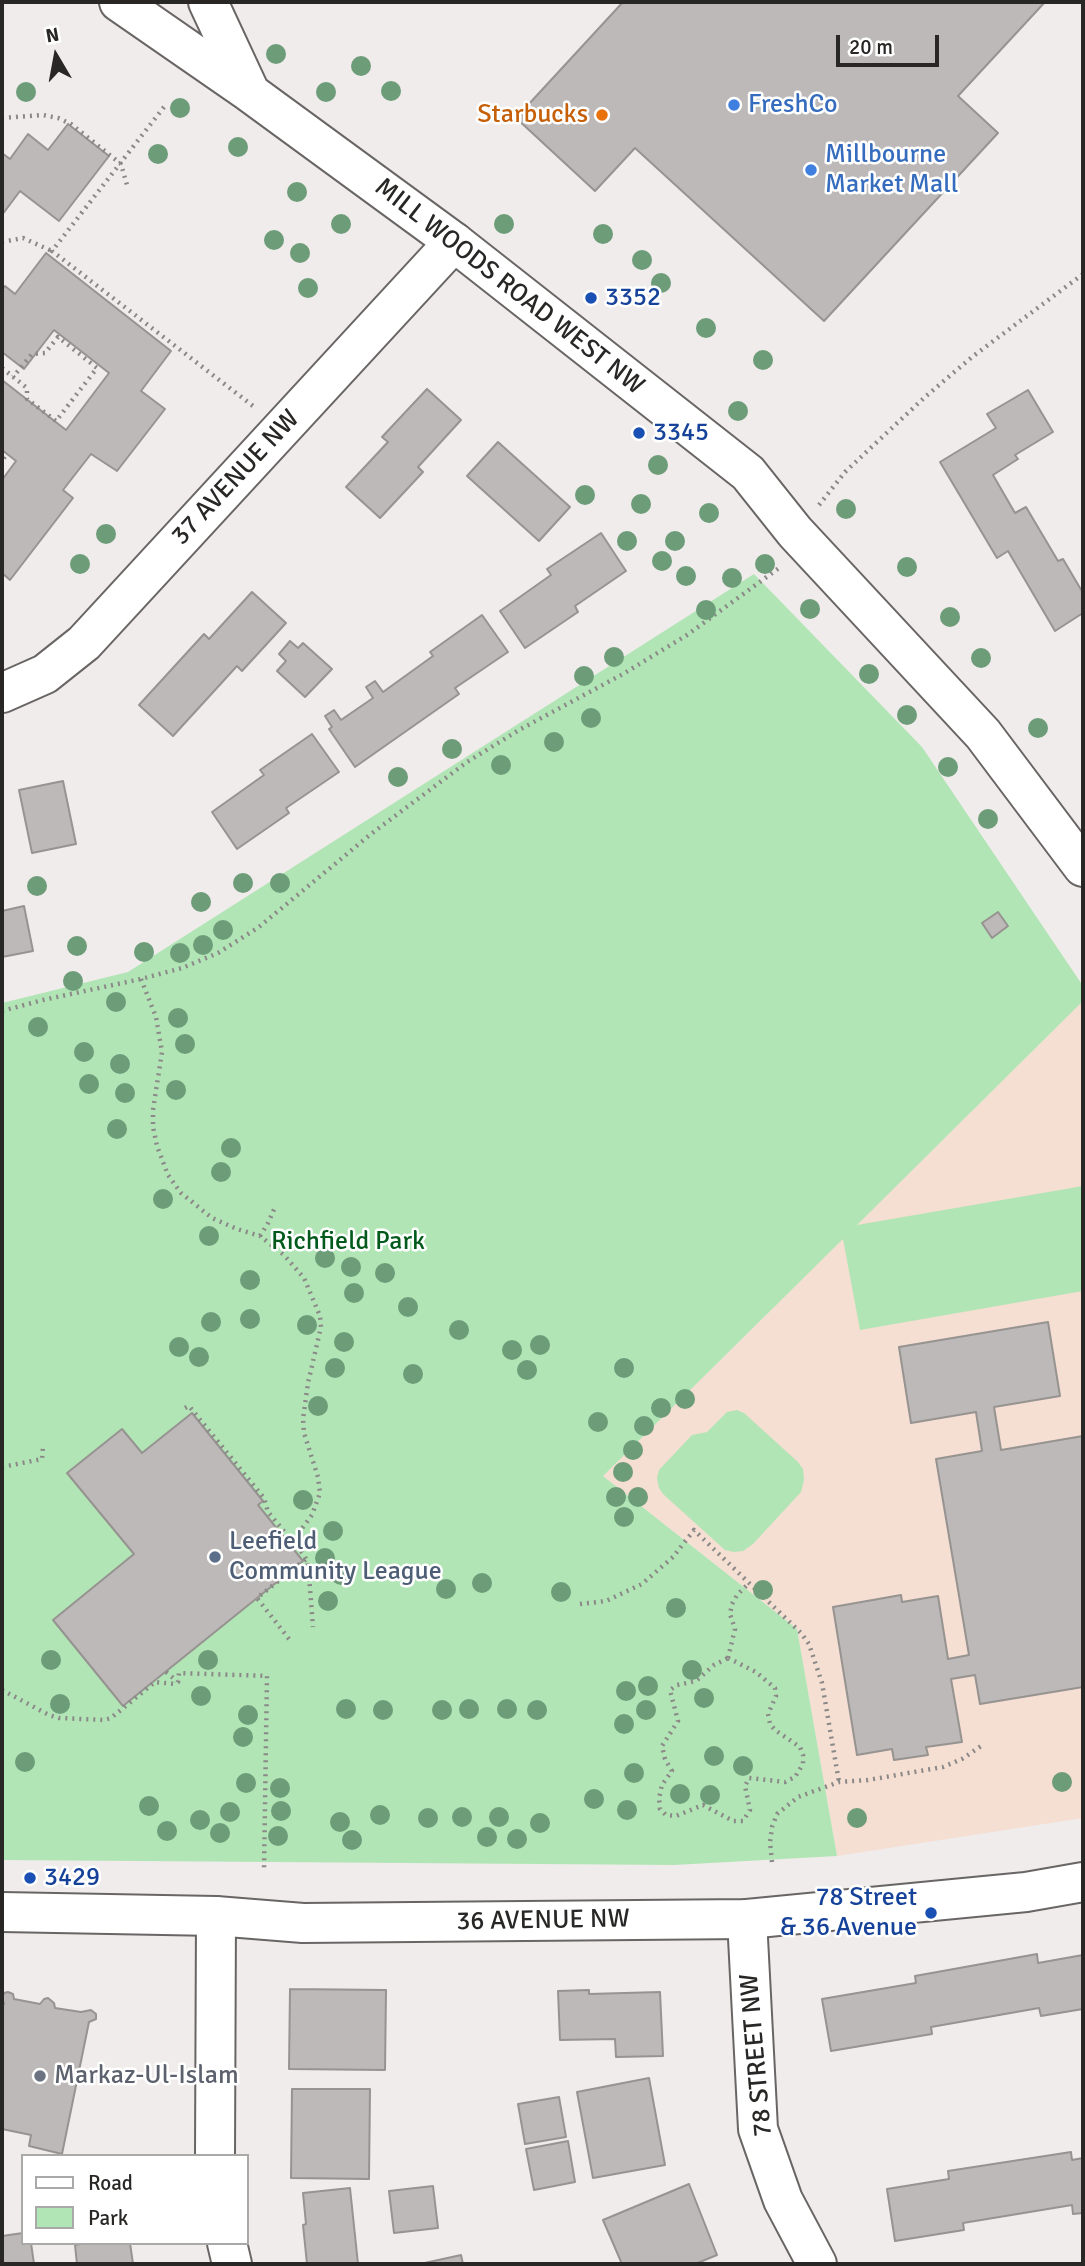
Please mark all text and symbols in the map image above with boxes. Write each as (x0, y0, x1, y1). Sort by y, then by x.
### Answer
north arrow (21, 21, 91, 91)
scale bar (840, 21, 943, 65)
text: N (44, 22, 61, 48)
text: 20 m (849, 34, 893, 60)
place label: FreshCo (748, 89, 838, 121)
marker: FreshCo (726, 97, 742, 113)
place label: Starbucks (477, 99, 588, 131)
marker: Starbucks (594, 107, 610, 123)
place label: Millbourne Market Mall (825, 139, 958, 200)
marker: Millbourne Market Mall (803, 162, 819, 178)
street label: MILL WOODS ROAD WEST NW (368, 172, 650, 402)
place label: 3352 (605, 282, 661, 314)
marker: 3352 (583, 290, 599, 306)
street label: 37 AVENUE NW (165, 404, 307, 552)
place label: 3345 (653, 417, 709, 449)
marker: 3345 (631, 425, 647, 441)
park label: Richfield Park (271, 1226, 425, 1258)
place label: Leefield Community League (229, 1526, 442, 1588)
marker: Leefield Community League (207, 1549, 223, 1565)
place label: 3429 (44, 1862, 100, 1894)
marker: 3429 (22, 1870, 38, 1886)
place label: 78 Street & 36 Avenue (780, 1882, 917, 1944)
street label: 36 AVENUE NW (456, 1904, 630, 1938)
marker: 78 Street & 36 Avenue (923, 1905, 939, 1921)
street label: 78 STREET NW (734, 1972, 780, 2138)
place label: Markaz-Ul-Islam (54, 2060, 239, 2092)
marker: Markaz-Ul-Islam (32, 2068, 48, 2084)
legend (21, 2154, 248, 2245)
text: Road (88, 2170, 133, 2196)
text: Park (88, 2205, 128, 2231)

